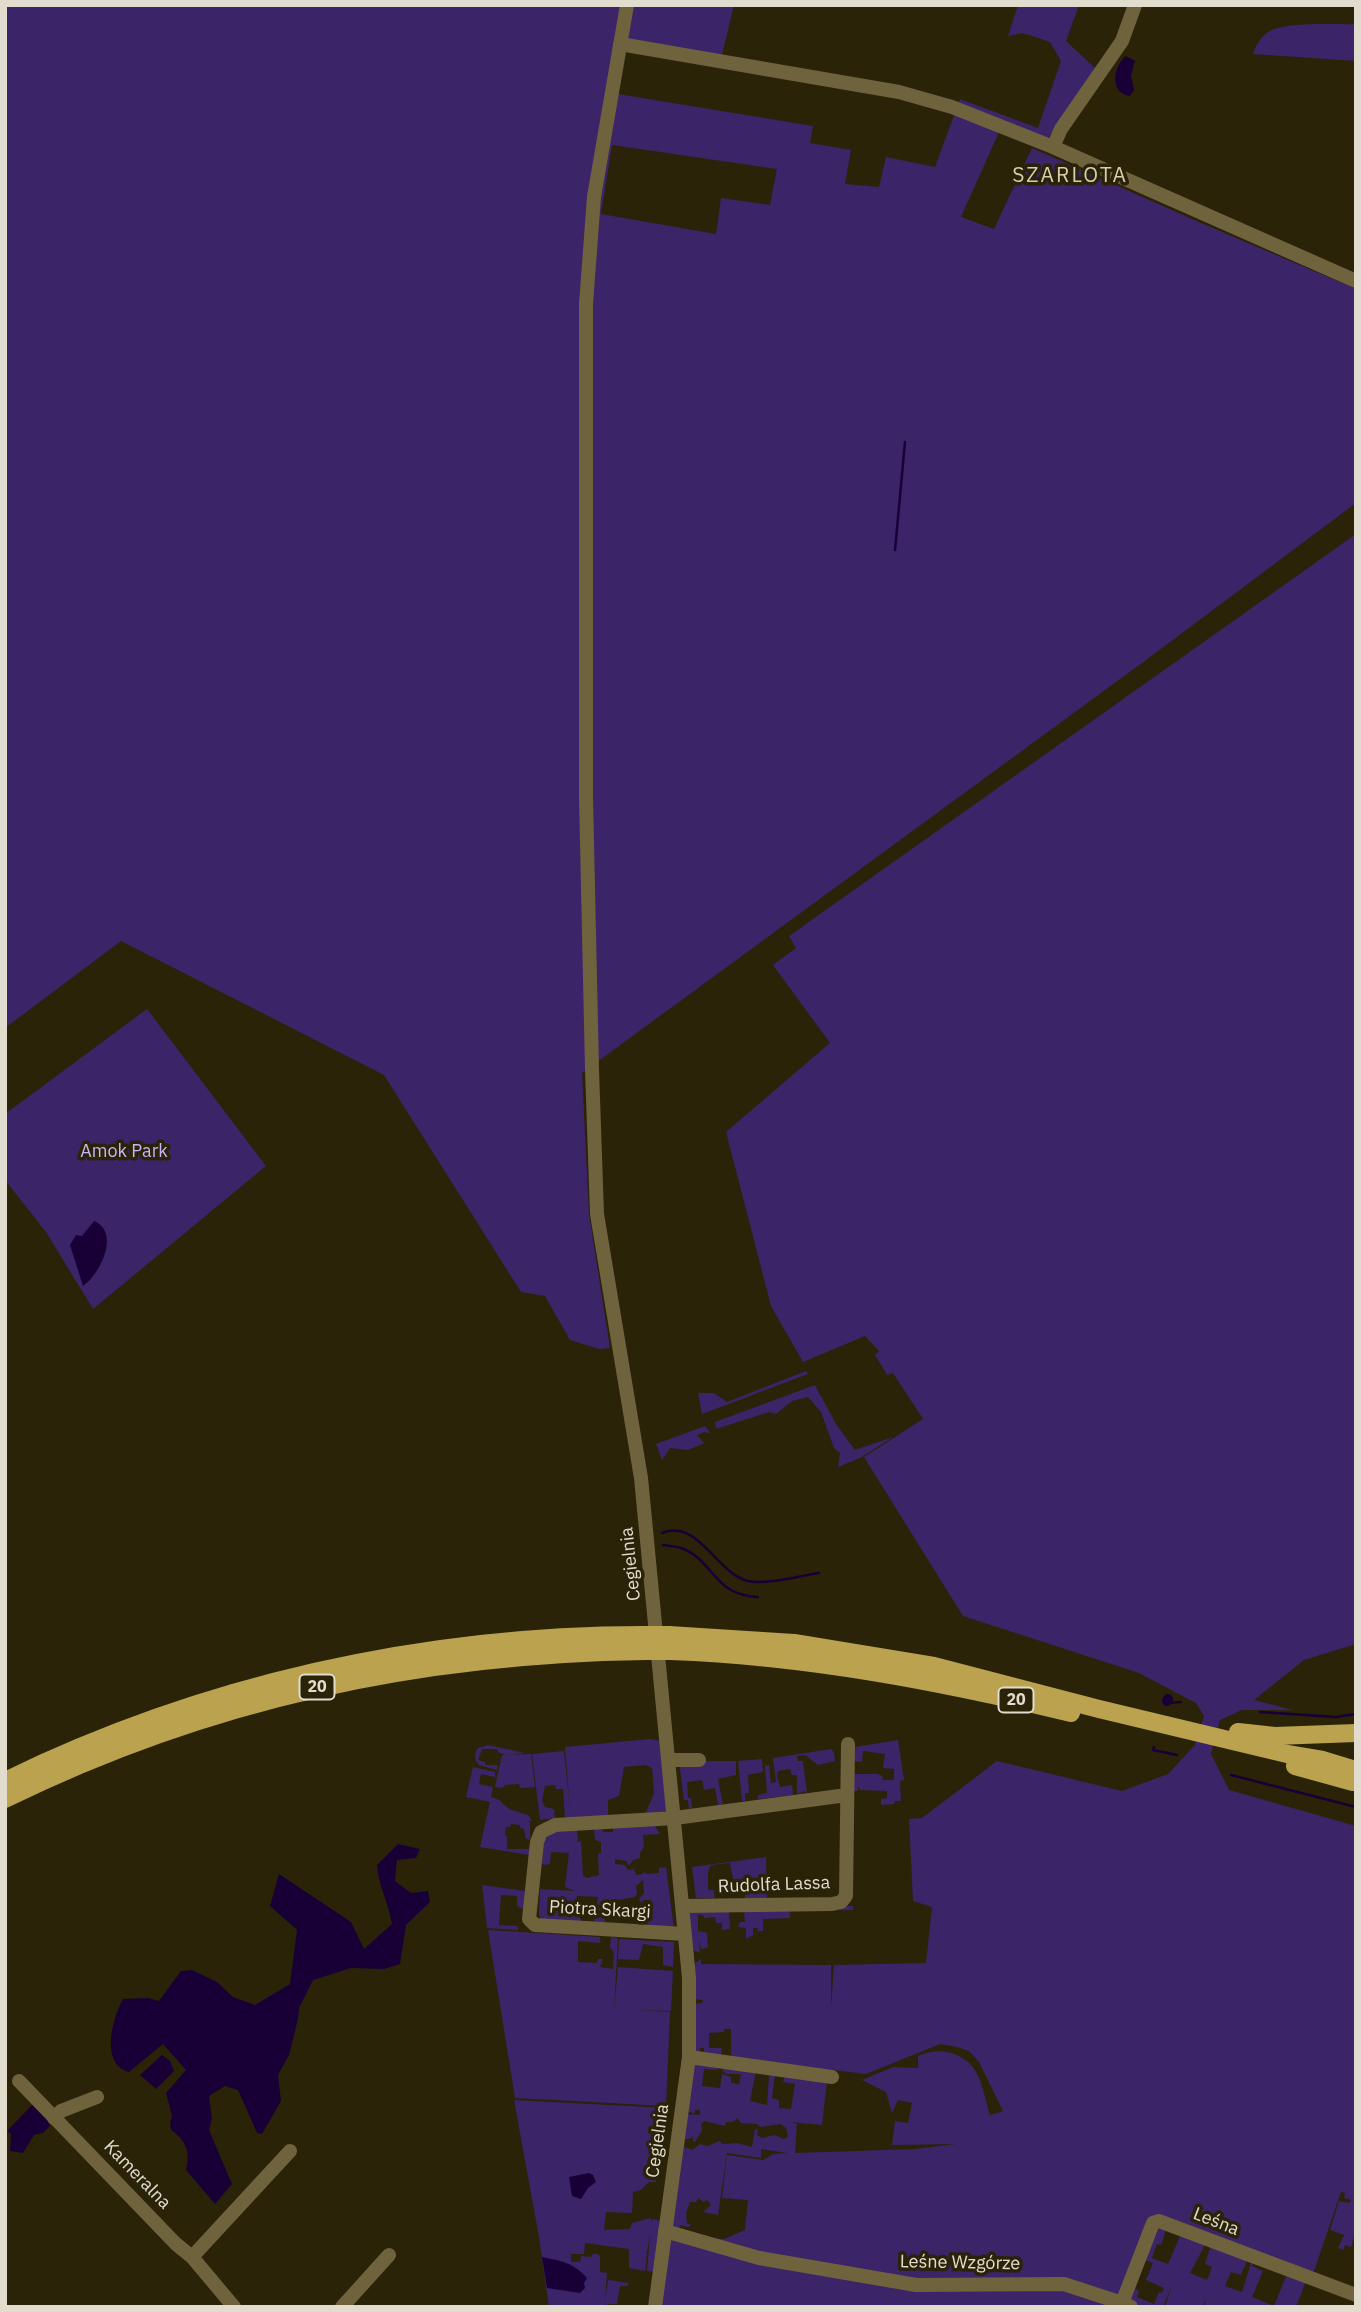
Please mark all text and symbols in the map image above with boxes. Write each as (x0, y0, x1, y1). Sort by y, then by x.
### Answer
district label: SZARLOTA (1013, 163, 1127, 189)
park label: Amok Park (80, 1141, 168, 1163)
street label: Cegielnia (616, 1526, 646, 1602)
road number: 20 (300, 1674, 334, 1700)
road number: 20 (998, 1688, 1034, 1712)
street label: Rudolfa Lassa (717, 1872, 831, 1898)
street label: Piotra Skargi (549, 1897, 651, 1923)
street label: Cegielnia (642, 2103, 674, 2179)
street label: Kameralna (99, 2136, 175, 2214)
street label: Leśna (1190, 2203, 1242, 2241)
street label: Leśne Wzgórze (900, 2251, 1020, 2275)

